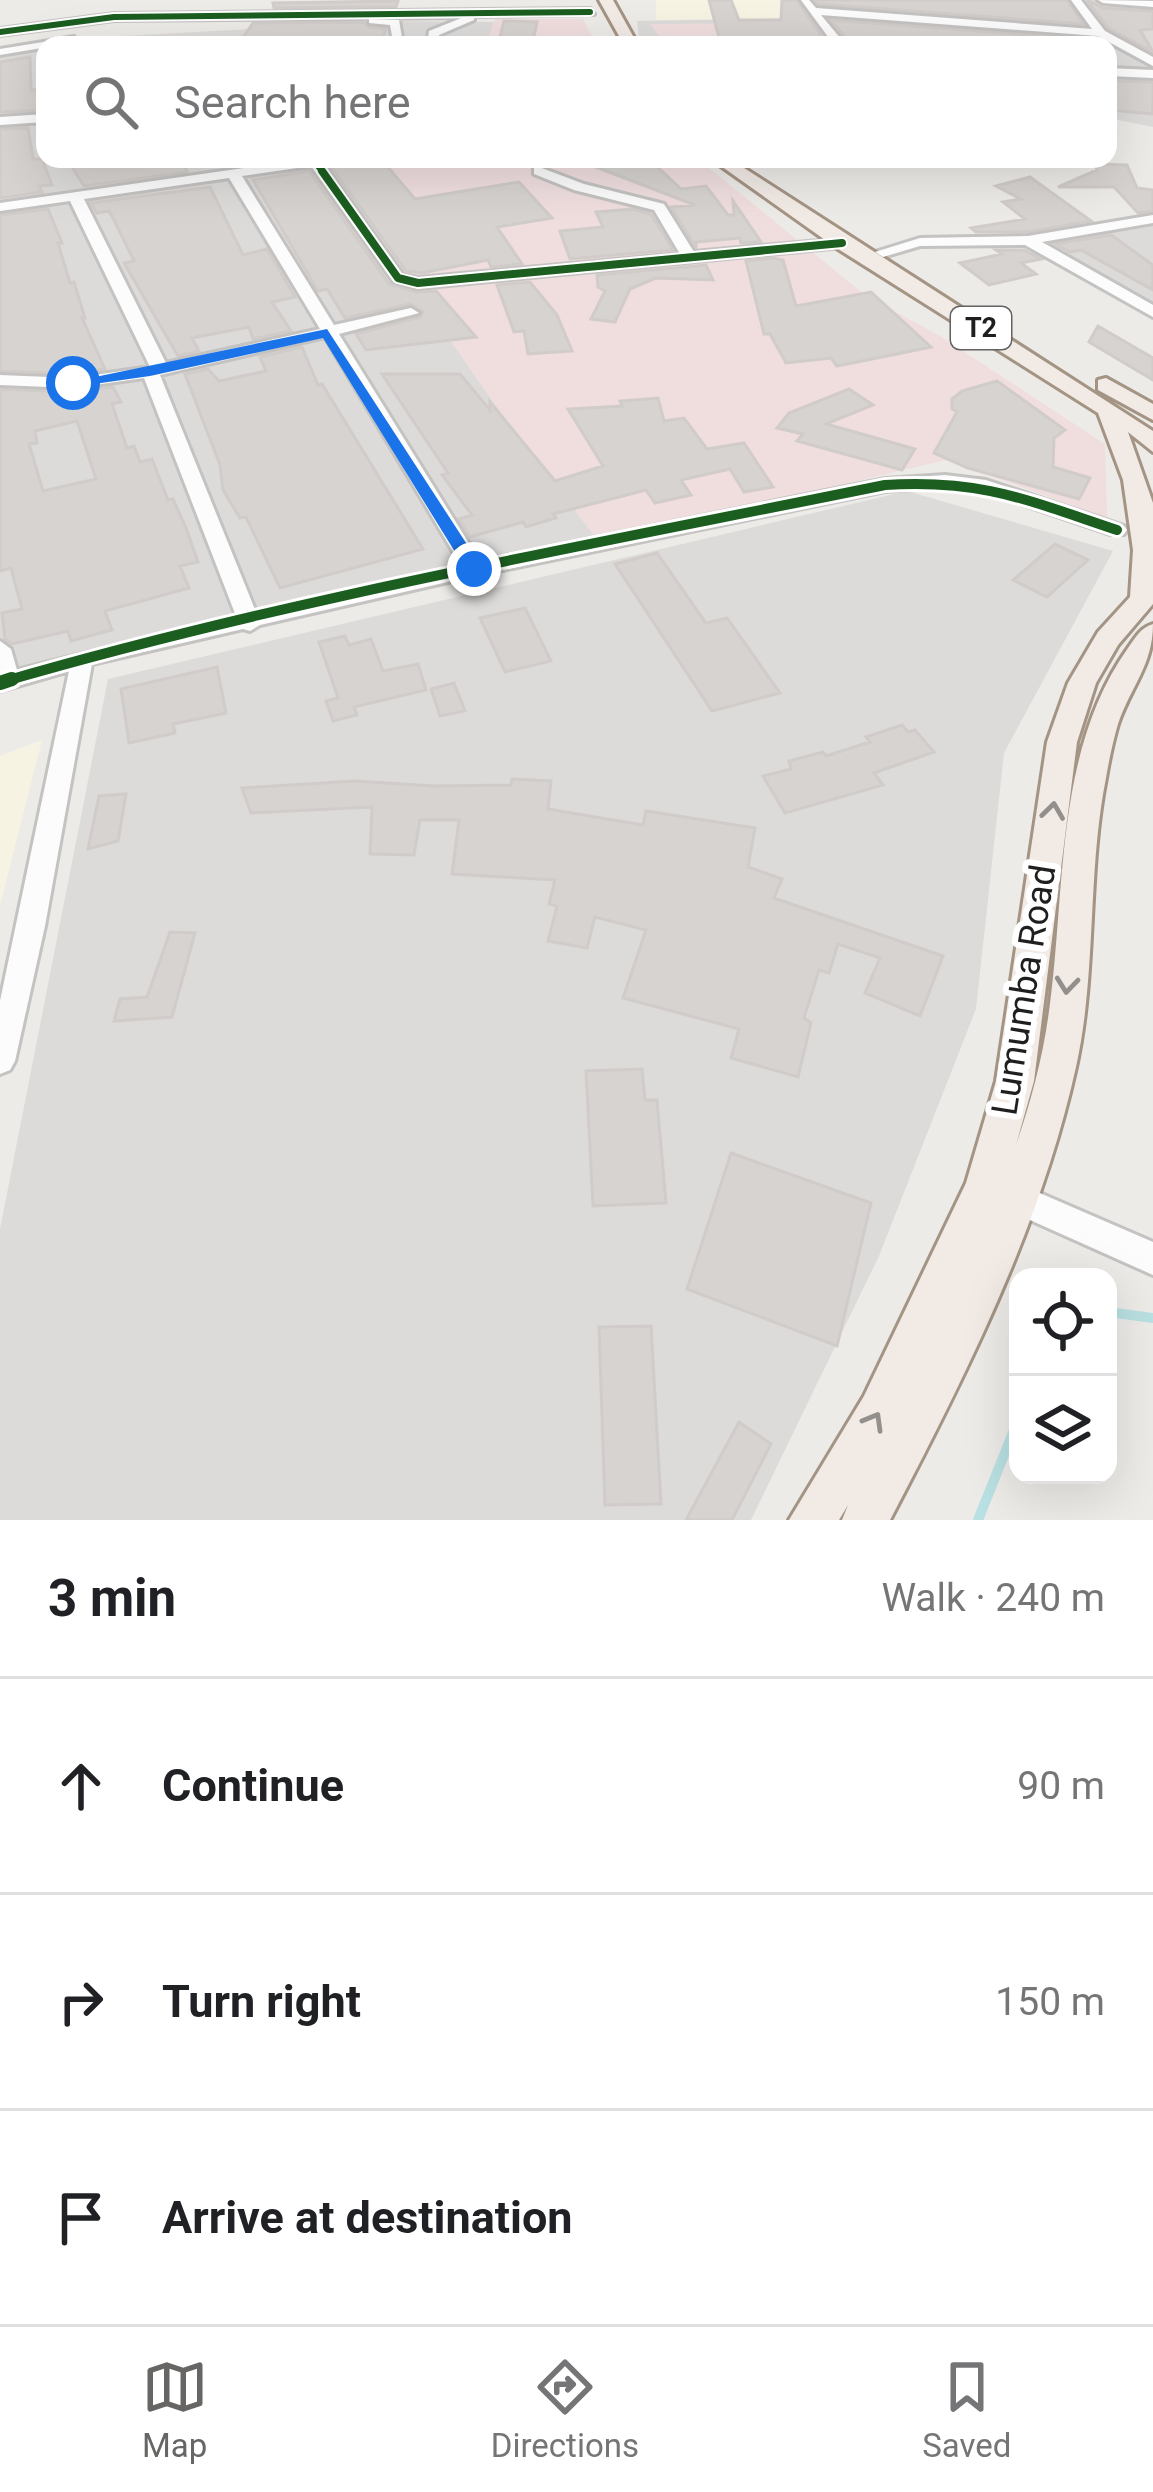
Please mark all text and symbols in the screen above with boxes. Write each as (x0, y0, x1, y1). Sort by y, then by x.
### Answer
search box (36, 36, 1117, 168)
icon: search (78, 69, 144, 135)
text: Search here (174, 76, 411, 129)
road number: T2 (951, 307, 1011, 349)
route start (46, 356, 100, 410)
route end (447, 542, 501, 596)
one-way arrow (1039, 801, 1065, 820)
street label: Lumumba Road (983, 862, 1065, 1118)
one-way arrow (1055, 976, 1081, 995)
map controls (1009, 1268, 1117, 1484)
button: locate (1009, 1268, 1117, 1376)
button: layers (1009, 1376, 1117, 1484)
one-way arrow (860, 1412, 883, 1433)
text: 3 min (48, 1569, 176, 1628)
text: Walk · 240 m (881, 1575, 1105, 1621)
icon: ahead (48, 1753, 114, 1819)
text: Continue (162, 1759, 344, 1812)
text: 90 m (1017, 1763, 1105, 1809)
icon: right (48, 1969, 114, 2035)
text: Turn right (162, 1975, 361, 2028)
text: 150 m (995, 1979, 1105, 2025)
icon: arrive (48, 2185, 114, 2251)
text: Arrive at destination (162, 2191, 573, 2244)
tab: Map (142, 2354, 208, 2465)
tab: Directions (491, 2354, 639, 2465)
tab: Saved (922, 2354, 1011, 2465)

